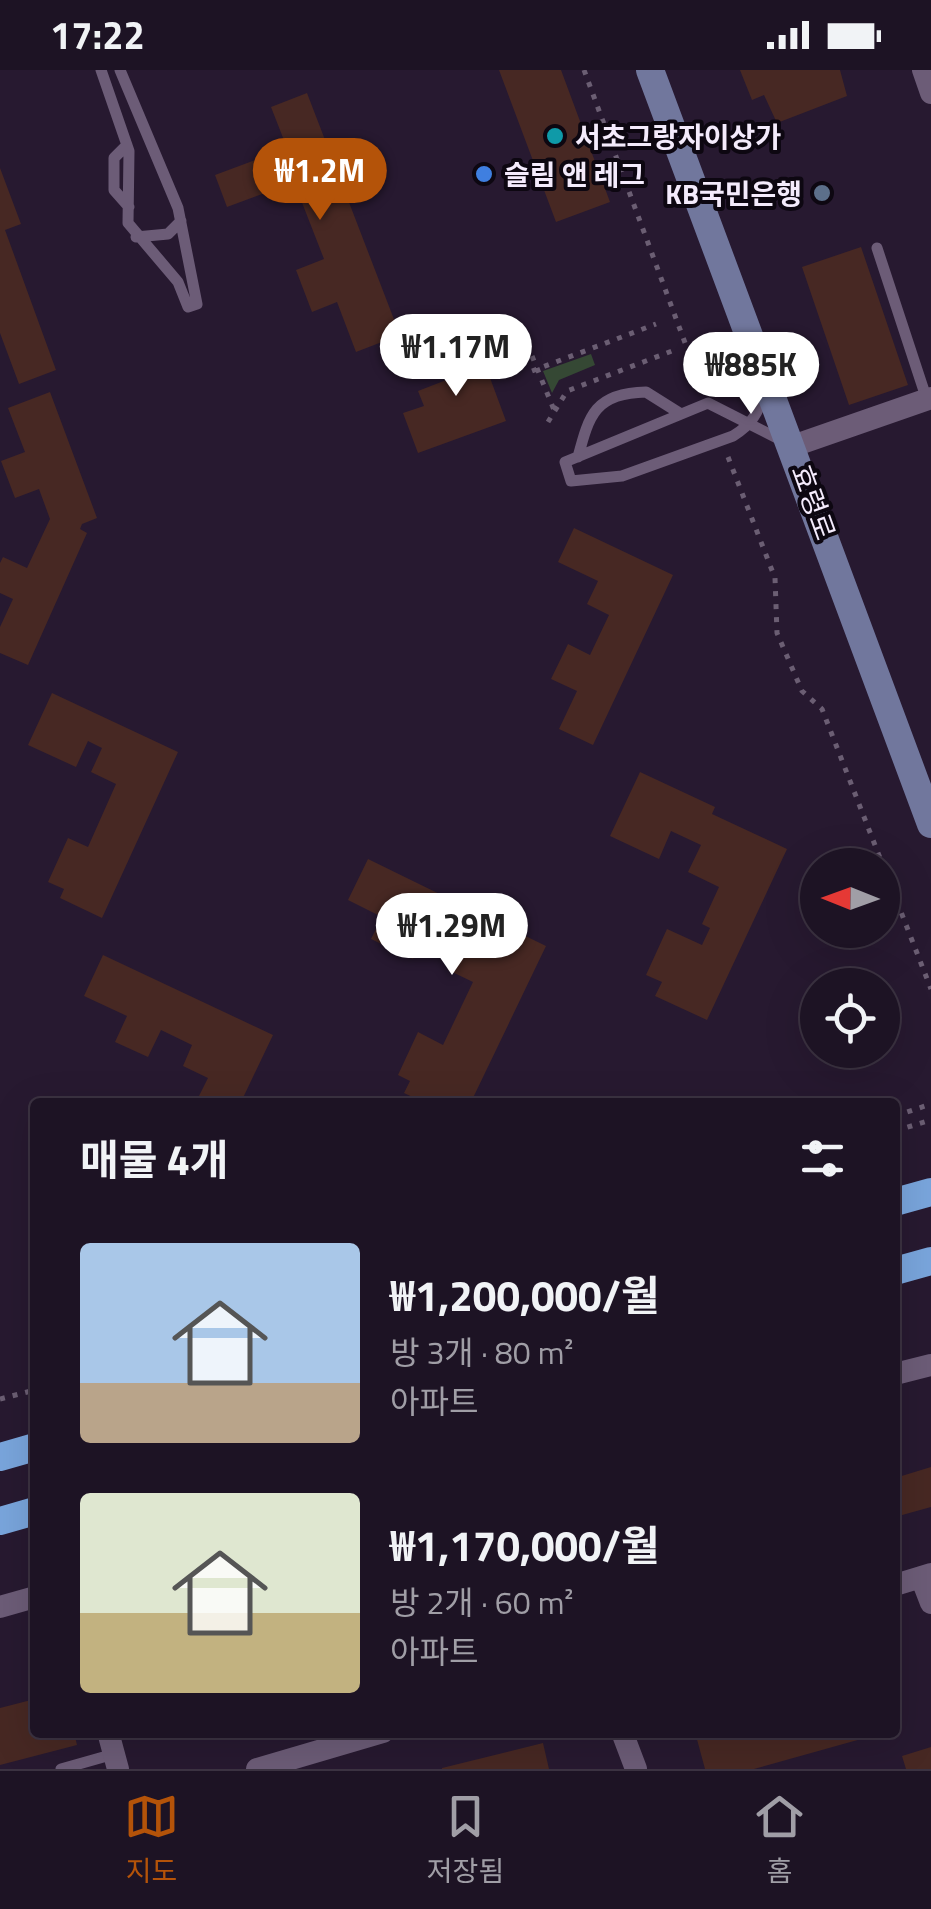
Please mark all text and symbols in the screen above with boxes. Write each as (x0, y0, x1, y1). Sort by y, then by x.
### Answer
text: 17:22 (50, 6, 145, 64)
place label: 서초그랑자이상가 (575, 115, 781, 158)
marker: 서초그랑자이상가 (544, 125, 566, 147)
pin: ₩1.2M (250, 138, 390, 223)
text: ₩1.2M (275, 146, 365, 194)
place label: 슬림 앤 레그 (504, 153, 645, 196)
marker: 슬림 앤 레그 (473, 163, 495, 185)
place label: KB국민은행 (665, 172, 802, 215)
marker: KB국민은행 (811, 182, 833, 204)
pin: ₩1.17M (375, 314, 537, 399)
text: ₩1.17M (402, 322, 510, 370)
pin: ₩885K (681, 332, 821, 417)
text: ₩885K (705, 340, 797, 388)
street label: 효령로 (781, 458, 847, 546)
north arrow (800, 848, 900, 948)
map controls (800, 848, 900, 1068)
pin: ₩1.29M (371, 893, 533, 978)
text: ₩1.29M (398, 901, 506, 949)
button: locate (800, 968, 900, 1068)
text: 매물 4개 (80, 1127, 229, 1191)
icon: filters (795, 1131, 850, 1186)
text: ₩1,200,000/월 (390, 1263, 660, 1327)
icon: home (160, 1283, 280, 1403)
text: 방 3개 · 80 m² (390, 1328, 573, 1376)
text: 아파트 (390, 1377, 478, 1425)
text: ₩1,170,000/월 (390, 1513, 660, 1577)
icon: home (160, 1533, 280, 1653)
text: 방 2개 · 60 m² (390, 1578, 573, 1626)
text: 아파트 (390, 1627, 478, 1675)
tab: 지도 (124, 1789, 179, 1892)
tab: 저장됨 (427, 1789, 504, 1892)
tab: 홈 (752, 1789, 807, 1892)

